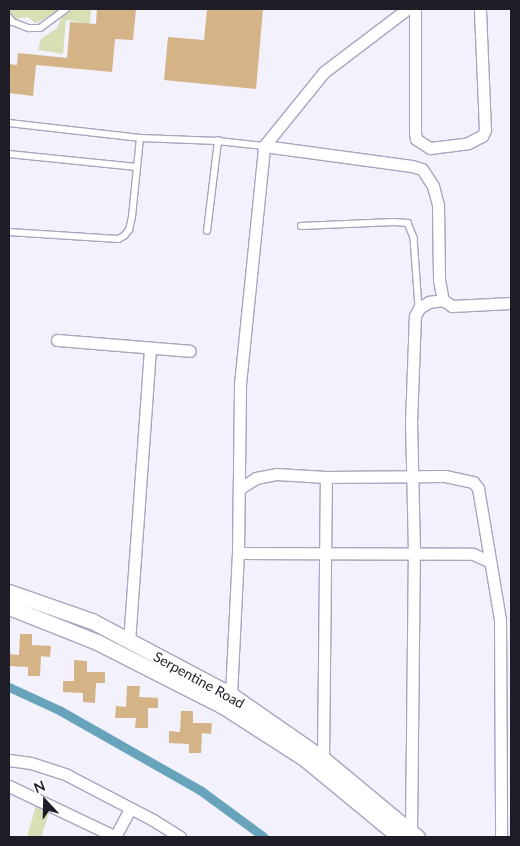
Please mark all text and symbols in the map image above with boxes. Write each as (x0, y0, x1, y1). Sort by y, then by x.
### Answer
street label: Serpentine Road (151, 648, 247, 712)
north arrow (20, 776, 70, 826)
text: N (31, 777, 48, 796)

